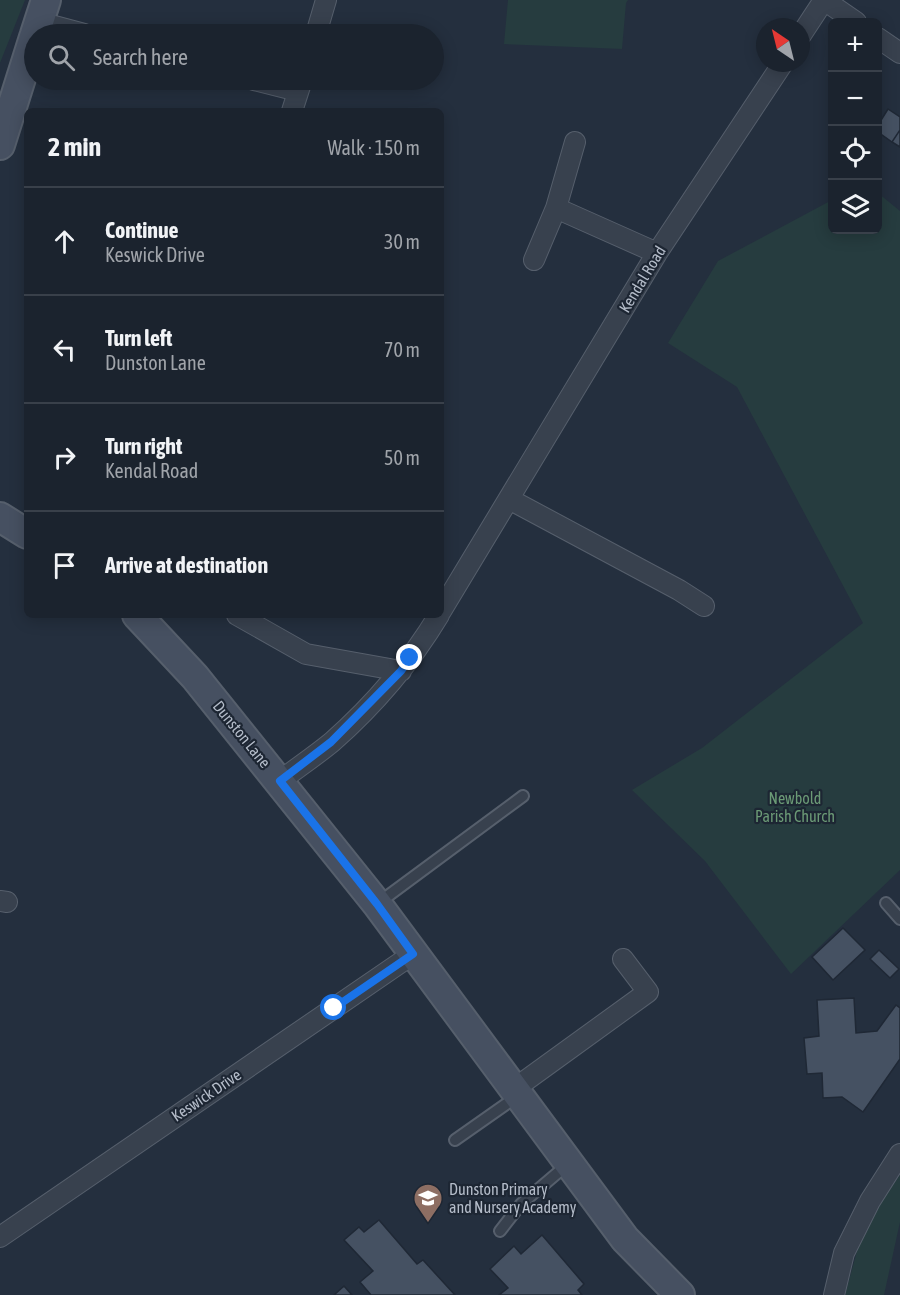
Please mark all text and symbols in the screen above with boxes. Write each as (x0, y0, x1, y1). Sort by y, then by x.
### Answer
north arrow (756, 18, 810, 72)
map controls (828, 18, 882, 234)
button: + (828, 18, 882, 72)
search box (24, 24, 444, 90)
icon: search (45, 41, 78, 74)
text: Search here (93, 44, 188, 70)
button: − (828, 72, 882, 126)
button: locate (828, 126, 882, 180)
text: 2 min (48, 132, 101, 162)
text: Walk · 150 m (328, 136, 420, 159)
button: layers (828, 180, 882, 234)
text: Continue (105, 217, 179, 243)
icon: ahead (48, 225, 81, 258)
text: 30 m (384, 230, 420, 253)
street label: Kendal Road (615, 242, 669, 316)
text: Keswick Drive (105, 243, 205, 266)
text: Turn left (105, 325, 172, 351)
icon: left (48, 333, 81, 366)
text: 70 m (384, 338, 420, 361)
text: Dunston Lane (105, 351, 206, 374)
text: Turn right (105, 433, 182, 459)
icon: right (48, 441, 81, 474)
text: 50 m (384, 446, 420, 469)
text: Kendal Road (105, 459, 198, 482)
icon: arrive (48, 549, 81, 582)
text: Arrive at destination (105, 552, 268, 578)
route end (396, 644, 422, 670)
street label: Dunston Lane (210, 697, 274, 771)
park label: Newbold Parish Church (755, 789, 835, 825)
route start (320, 994, 346, 1020)
street label: Keswick Drive (168, 1065, 244, 1125)
place label: Dunston Primary and Nursery Academy (449, 1180, 577, 1217)
school or university icon: Dunston Primary and Nursery Academy (412, 1182, 444, 1224)

